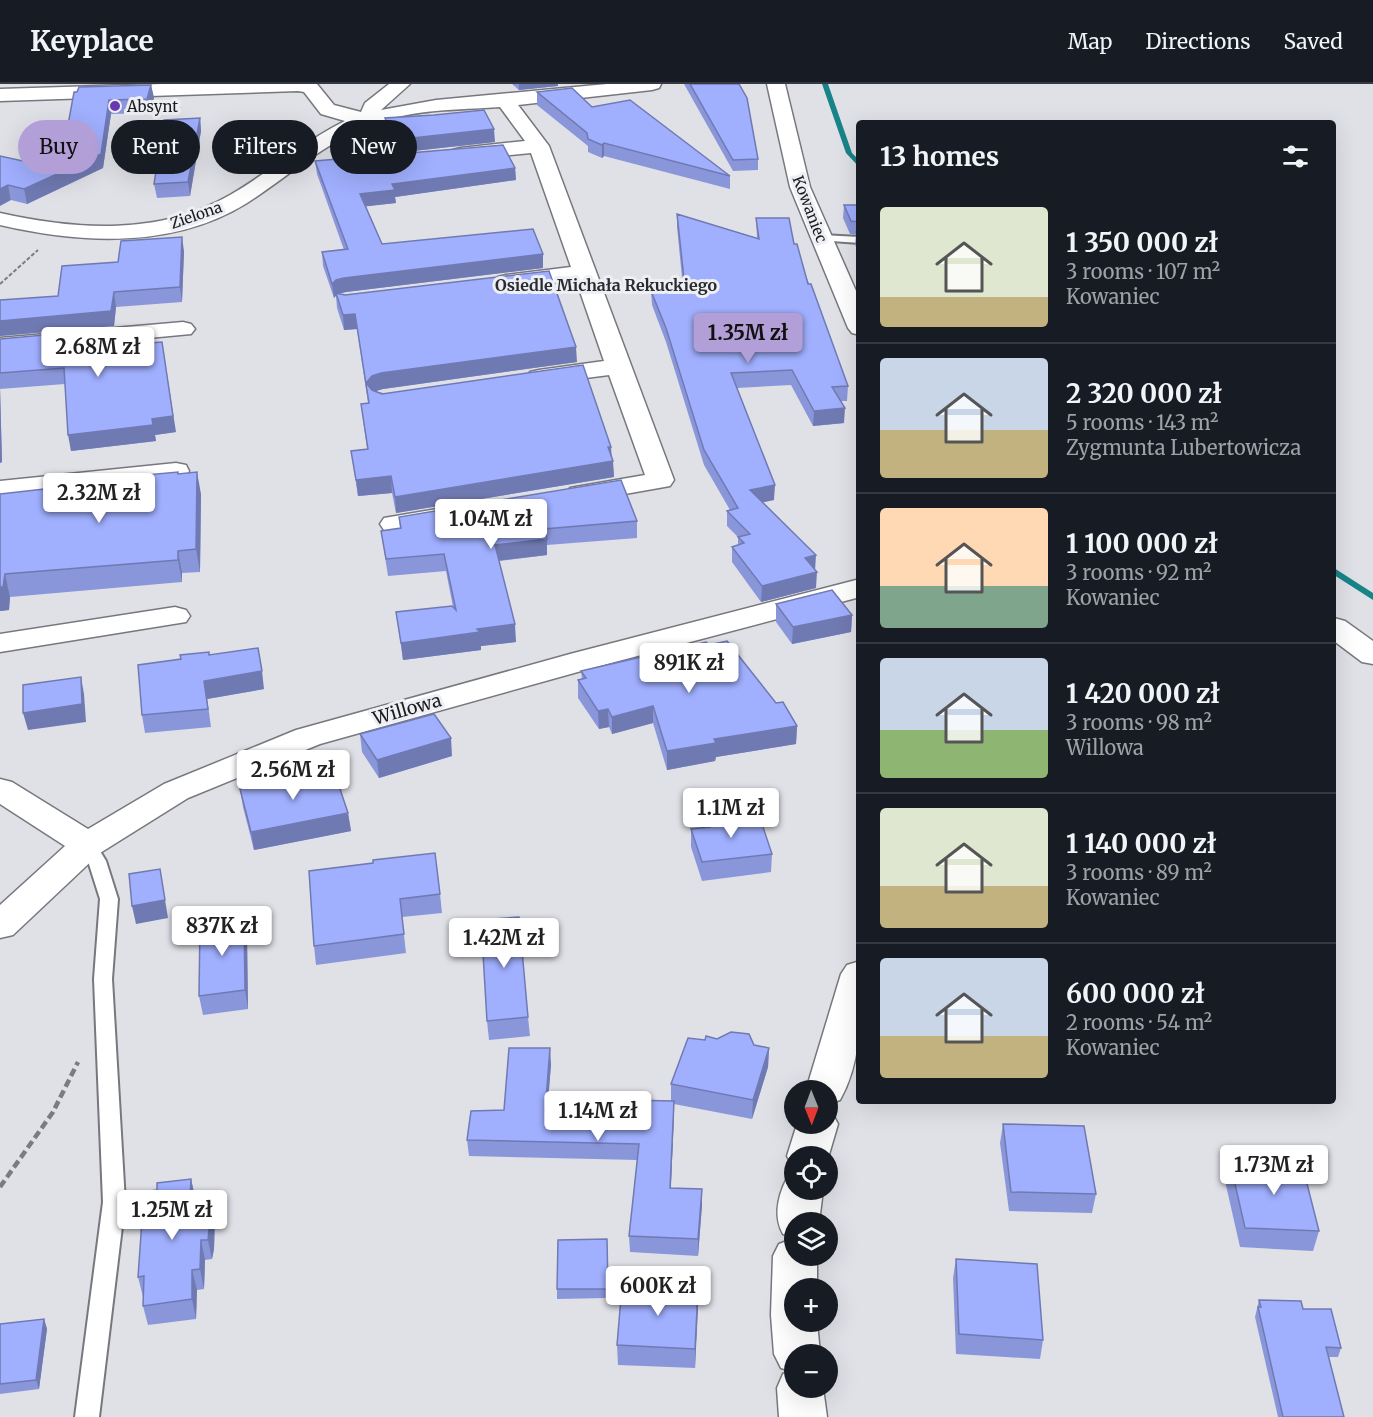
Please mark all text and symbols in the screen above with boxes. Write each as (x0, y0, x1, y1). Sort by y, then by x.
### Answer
text: Keyplace (30, 23, 154, 59)
text: Map (1068, 28, 1112, 55)
text: Directions (1145, 28, 1250, 55)
text: Saved (1283, 28, 1343, 55)
place label: Absynt (126, 97, 178, 116)
marker: Absynt (108, 99, 122, 113)
chip: Buy (18, 120, 99, 174)
chip: Rent (111, 120, 200, 174)
chip: Filters (212, 120, 318, 174)
chip: New (330, 120, 417, 174)
text: 13 homes (880, 140, 999, 173)
icon: filters (1279, 140, 1312, 173)
street label: Kowaniec (789, 173, 832, 246)
street label: Zielona (168, 197, 224, 233)
text: 1 350 000 zł (1066, 226, 1218, 259)
icon: home (928, 231, 1000, 303)
text: 3 rooms · 107 m² (1066, 259, 1220, 284)
district label: Osiedle Michała Rekuckiego (495, 275, 717, 295)
text: Kowaniec (1066, 284, 1160, 309)
pin: 1.35M zł (686, 313, 810, 364)
text: 1.35M zł (708, 320, 788, 345)
pin: 2.68M zł (36, 327, 160, 378)
text: 2.68M zł (55, 334, 141, 359)
text: 2 320 000 zł (1066, 377, 1222, 410)
icon: home (928, 382, 1000, 454)
text: 5 rooms · 143 m² (1066, 410, 1218, 435)
text: Zygmunta Lubertowicza (1066, 435, 1301, 460)
pin: 2.32M zł (37, 473, 161, 524)
text: 2.32M zł (57, 480, 141, 505)
pin: 1.04M zł (429, 499, 553, 550)
text: 1.04M zł (449, 506, 533, 531)
text: 1 100 000 zł (1066, 527, 1218, 560)
icon: home (928, 532, 1000, 604)
text: 3 rooms · 92 m² (1066, 560, 1212, 585)
text: Kowaniec (1066, 585, 1160, 610)
pin: 891K zł (634, 643, 744, 694)
text: 891K zł (654, 650, 724, 675)
text: 1 420 000 zł (1066, 677, 1220, 710)
icon: home (928, 682, 1000, 754)
street label: Willowa (369, 688, 444, 730)
text: 3 rooms · 98 m² (1066, 710, 1212, 735)
text: Willowa (1066, 735, 1144, 760)
pin: 2.56M zł (231, 750, 355, 801)
text: 2.56M zł (251, 757, 335, 782)
pin: 1.1M zł (676, 788, 786, 839)
text: 1.1M zł (697, 795, 765, 820)
text: 1 140 000 zł (1066, 827, 1217, 860)
icon: home (928, 832, 1000, 904)
text: 3 rooms · 89 m² (1066, 860, 1212, 885)
text: Kowaniec (1066, 885, 1160, 910)
pin: 837K zł (167, 906, 277, 957)
text: 837K zł (186, 913, 258, 938)
pin: 1.42M zł (442, 918, 566, 969)
text: 1.42M zł (463, 925, 545, 950)
text: 600 000 zł (1066, 977, 1205, 1010)
icon: home (928, 982, 1000, 1054)
text: 2 rooms · 54 m² (1066, 1010, 1212, 1035)
text: Kowaniec (1066, 1035, 1160, 1060)
north arrow (784, 1080, 838, 1134)
map controls (784, 1080, 838, 1398)
pin: 1.14M zł (536, 1091, 660, 1142)
text: 1.14M zł (558, 1098, 638, 1123)
pin: 1.73M zł (1212, 1145, 1336, 1196)
button: locate (784, 1146, 838, 1200)
text: 1.73M zł (1234, 1152, 1314, 1177)
pin: 1.25M zł (110, 1190, 234, 1241)
text: 1.25M zł (131, 1197, 213, 1222)
button: layers (784, 1212, 838, 1266)
pin: 600K zł (603, 1266, 713, 1317)
text: 600K zł (620, 1273, 696, 1298)
button: + (784, 1278, 838, 1332)
button: − (784, 1344, 838, 1398)

